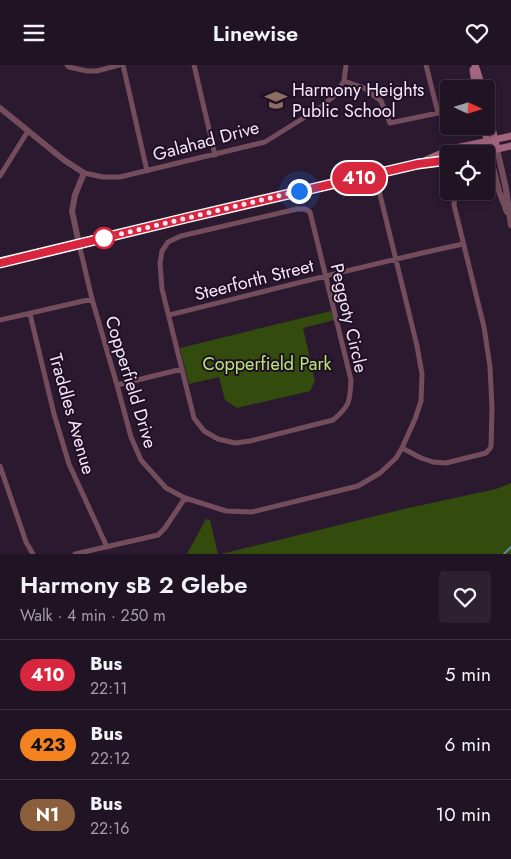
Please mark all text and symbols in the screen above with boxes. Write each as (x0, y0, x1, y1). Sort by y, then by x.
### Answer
text: Linewise (213, 17, 298, 49)
icon: menu (20, 19, 48, 47)
icon: heart (463, 19, 491, 47)
place label: Harmony Heights Public School (292, 77, 424, 124)
north arrow (440, 80, 495, 135)
map controls (440, 80, 495, 200)
school or university icon: Harmony Heights Public School (263, 87, 289, 113)
street label: Galahad Drive (150, 114, 262, 168)
button: locate (440, 145, 495, 200)
line badge: 410 (330, 162, 388, 194)
text: 410 (342, 165, 376, 191)
your location (287, 179, 312, 204)
unlabelled marker (93, 227, 115, 249)
street label: Steerforth Street (192, 252, 317, 307)
street label: Peggoty Circle (324, 261, 374, 375)
street label: Copperfield Drive (99, 313, 163, 451)
street label: Traddles Avenue (42, 351, 102, 477)
park label: Copperfield Park (202, 351, 332, 377)
text: Harmony sB 2 Glebe (20, 567, 248, 602)
button: heart (439, 571, 491, 623)
text: Walk · 4 min · 250 m (20, 604, 166, 627)
text: Bus (90, 650, 122, 677)
text: 5 min (445, 661, 491, 688)
text: 410 (31, 662, 64, 688)
text: 22:11 (90, 677, 127, 700)
text: Bus (91, 720, 123, 747)
text: 6 min (445, 731, 491, 758)
text: 423 (30, 732, 66, 758)
text: 22:12 (91, 747, 130, 770)
text: Bus (90, 790, 122, 817)
text: 10 min (436, 801, 491, 828)
text: N1 (36, 802, 59, 828)
text: 22:16 (90, 817, 129, 840)

